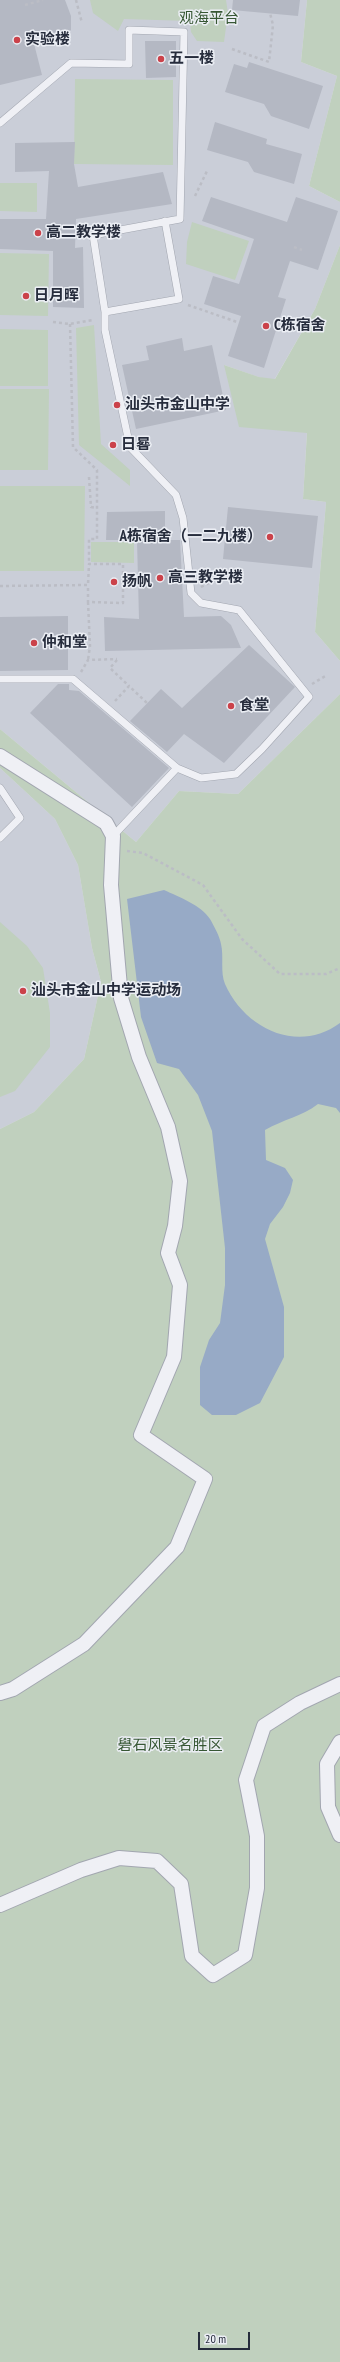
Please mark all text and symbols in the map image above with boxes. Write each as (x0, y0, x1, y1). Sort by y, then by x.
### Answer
park label: 观海平台 (179, 10, 239, 28)
place label: 实验楼 (25, 31, 70, 49)
marker: 实验楼 (12, 35, 22, 45)
place label: 五一楼 (169, 50, 214, 68)
marker: 五一楼 (156, 54, 166, 64)
place label: 高二教学楼 (46, 224, 121, 242)
marker: 高二教学楼 (33, 228, 43, 238)
place label: 日月晖 (34, 287, 79, 305)
marker: 日月晖 (21, 291, 31, 301)
place label: C栋宿舍 (274, 317, 326, 335)
marker: C栋宿舍 (261, 321, 271, 331)
place label: 汕头市金山中学 (125, 396, 230, 414)
marker: 汕头市金山中学 (112, 400, 122, 410)
place label: 日晷 (121, 436, 151, 454)
marker: 日晷 (108, 440, 118, 450)
place label: A栋宿舍（一二九楼） (119, 528, 262, 546)
marker: A栋宿舍（一二九楼） (265, 532, 275, 542)
place label: 高三教学楼 (168, 569, 243, 587)
place label: 扬帆 (122, 573, 152, 591)
marker: 高三教学楼 (155, 573, 165, 583)
marker: 扬帆 (109, 577, 119, 587)
place label: 仲和堂 (42, 634, 87, 652)
marker: 仲和堂 (29, 638, 39, 648)
place label: 食堂 (239, 697, 269, 715)
marker: 食堂 (226, 701, 236, 711)
place label: 汕头市金山中学运动场 (31, 982, 181, 1000)
marker: 汕头市金山中学运动场 (18, 986, 28, 996)
park label: 礐石风景名胜区 (118, 1737, 222, 1755)
scale bar (200, 2324, 252, 2350)
text: 20 m (205, 2331, 226, 2346)

